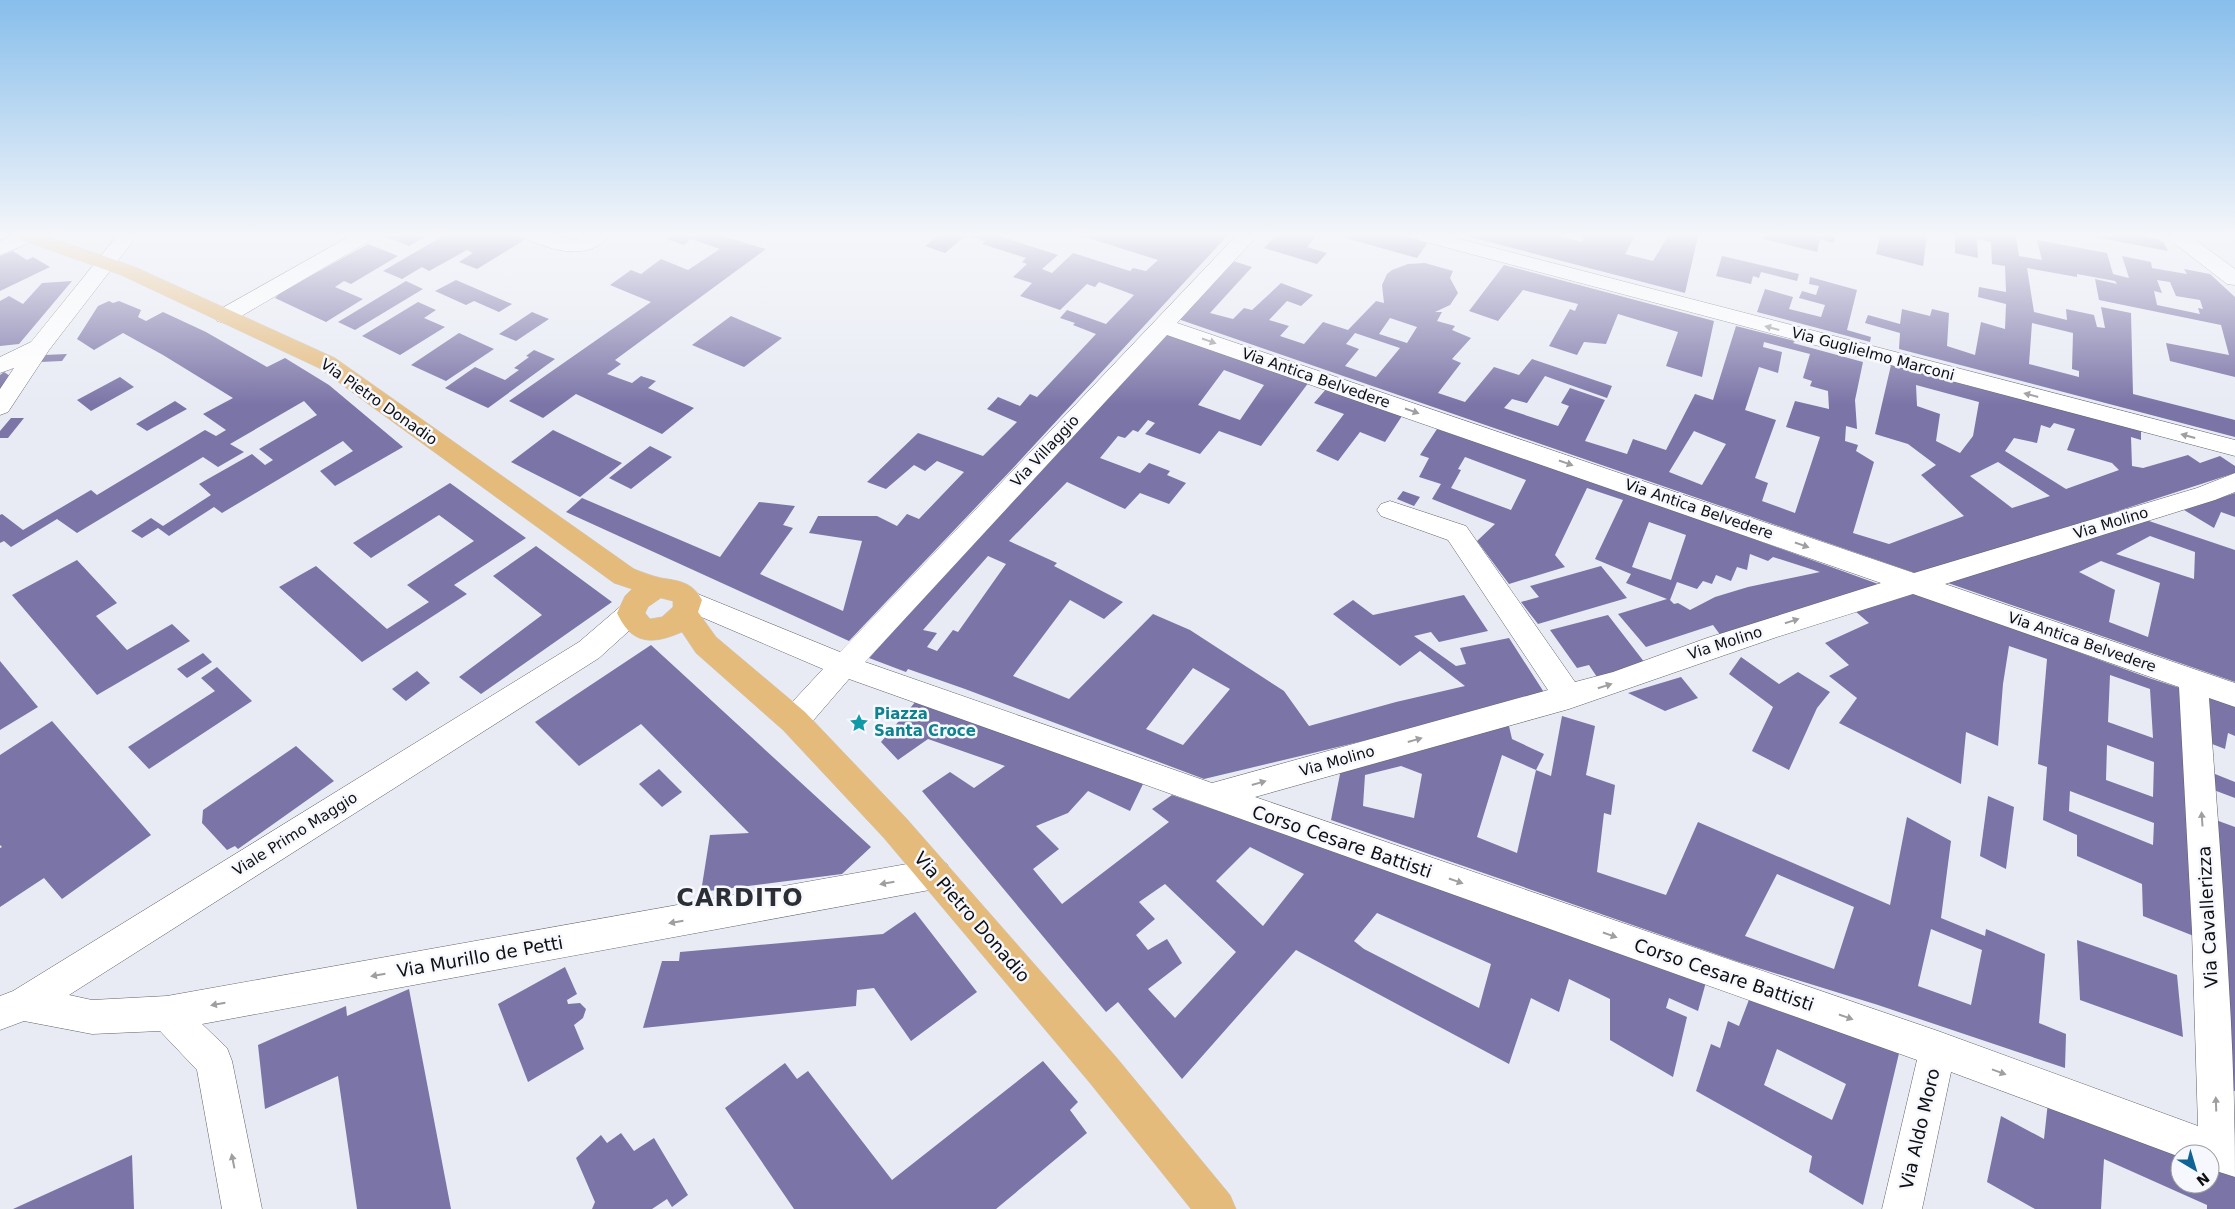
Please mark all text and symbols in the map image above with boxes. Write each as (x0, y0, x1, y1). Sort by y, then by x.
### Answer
one-way arrow (1764, 323, 1779, 331)
street label: Via Guglielmo Marconi (1789, 324, 1957, 384)
one-way arrow (1201, 338, 1216, 346)
street label: Via Antica Belvedere (1239, 344, 1393, 412)
street label: Via Pietro Donadio (317, 355, 441, 449)
one-way arrow (2023, 391, 2038, 399)
one-way arrow (1405, 407, 1420, 415)
street label: Via Villaggio (1007, 411, 1083, 491)
one-way arrow (2180, 431, 2195, 439)
one-way arrow (1559, 460, 1574, 468)
street label: Via Antica Belvedere (1622, 475, 1776, 543)
street label: Via Molino (2071, 503, 2151, 543)
one-way arrow (1795, 541, 1810, 549)
street label: Via Antica Belvedere (2005, 608, 2159, 676)
one-way arrow (1785, 617, 1800, 625)
street label: Via Molino (1686, 623, 1764, 663)
one-way arrow (1598, 681, 1613, 689)
place label: Piazza Santa Croce (874, 705, 976, 740)
place icon: Piazza Santa Croce (848, 712, 870, 734)
one-way arrow (1408, 735, 1423, 743)
street label: Via Molino (1297, 742, 1377, 780)
one-way arrow (1251, 779, 1266, 787)
street label: Viale Primo Maggio (229, 788, 361, 880)
street label: Corso Cesare Battisti (1249, 801, 1435, 882)
one-way arrow (2198, 811, 2206, 827)
street label: Via Cavallerizza (2193, 845, 2222, 989)
street label: Via Pietro Donadio (910, 847, 1035, 986)
one-way arrow (1449, 878, 1464, 886)
one-way arrow (879, 879, 895, 887)
district label: CARDITO (676, 884, 804, 912)
one-way arrow (667, 918, 683, 926)
street label: Via Murillo de Petti (395, 932, 565, 981)
one-way arrow (1602, 932, 1617, 939)
street label: Corso Cesare Battisti (1631, 934, 1817, 1015)
one-way arrow (370, 972, 386, 980)
one-way arrow (209, 1000, 225, 1008)
one-way arrow (1839, 1013, 1854, 1021)
street label: Via Aldo Moro (1895, 1066, 1944, 1192)
one-way arrow (1992, 1068, 2006, 1076)
one-way arrow (2212, 1096, 2220, 1112)
north arrow (2170, 1144, 2220, 1194)
one-way arrow (229, 1153, 237, 1169)
text: N (2193, 1169, 2213, 1189)

